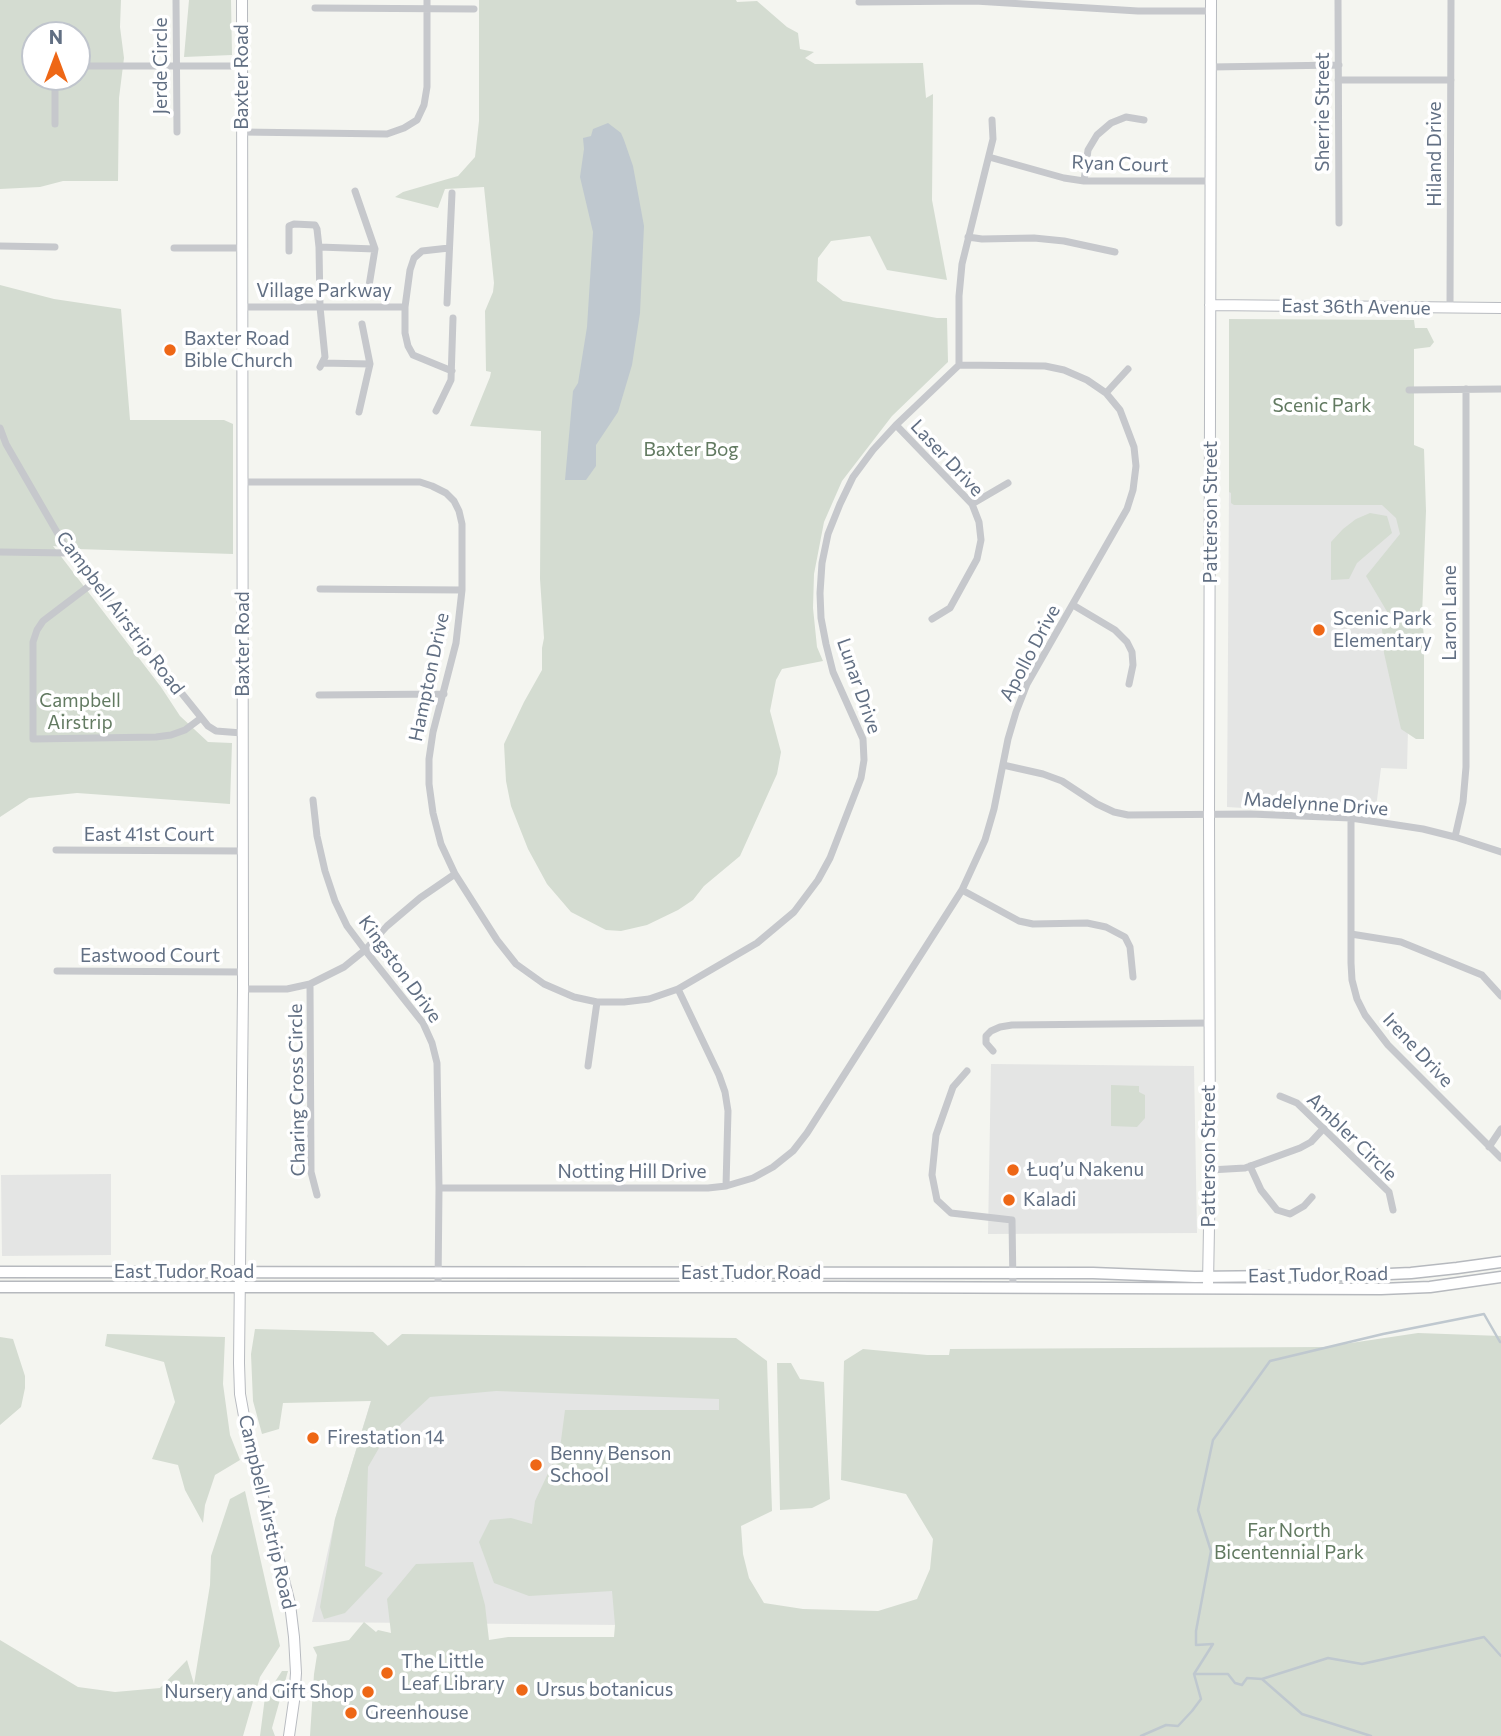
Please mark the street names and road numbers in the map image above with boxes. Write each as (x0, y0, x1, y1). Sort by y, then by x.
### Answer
street label: Jerde Circle (150, 18, 172, 114)
street label: Baxter Road (231, 24, 253, 130)
street label: Sherrie Street (1312, 52, 1334, 172)
street label: Hiland Drive (1424, 101, 1446, 207)
street label: Ryan Court (1071, 151, 1169, 177)
street label: Village Parkway (256, 280, 392, 302)
street label: East 36th Avenue (1281, 294, 1431, 320)
street label: Laser Drive (906, 415, 988, 501)
street label: Patterson Street (1200, 441, 1222, 583)
street label: Campbell Airstrip Road (51, 527, 189, 699)
street label: Laron Lane (1439, 565, 1461, 661)
street label: Baxter Road (232, 591, 254, 697)
street label: Apollo Drive (995, 601, 1065, 705)
street label: Hampton Drive (404, 610, 454, 744)
street label: Lunar Drive (832, 635, 886, 737)
street label: Madelynne Drive (1243, 788, 1389, 820)
street label: East 41st Court (84, 824, 214, 846)
street label: Kingston Drive (354, 911, 446, 1027)
street label: Eastwood Court (80, 945, 220, 967)
street label: Charing Cross Circle (284, 1003, 310, 1177)
street label: Irene Drive (1378, 1008, 1458, 1092)
street label: Patterson Street (1198, 1085, 1220, 1227)
street label: Ambler Circle (1302, 1088, 1402, 1186)
street label: Notting Hill Drive (557, 1161, 707, 1183)
street label: East Tudor Road (114, 1261, 254, 1283)
street label: East Tudor Road (681, 1262, 821, 1284)
street label: East Tudor Road (1248, 1262, 1388, 1288)
street label: Campbell Airstrip Road (234, 1413, 300, 1611)

